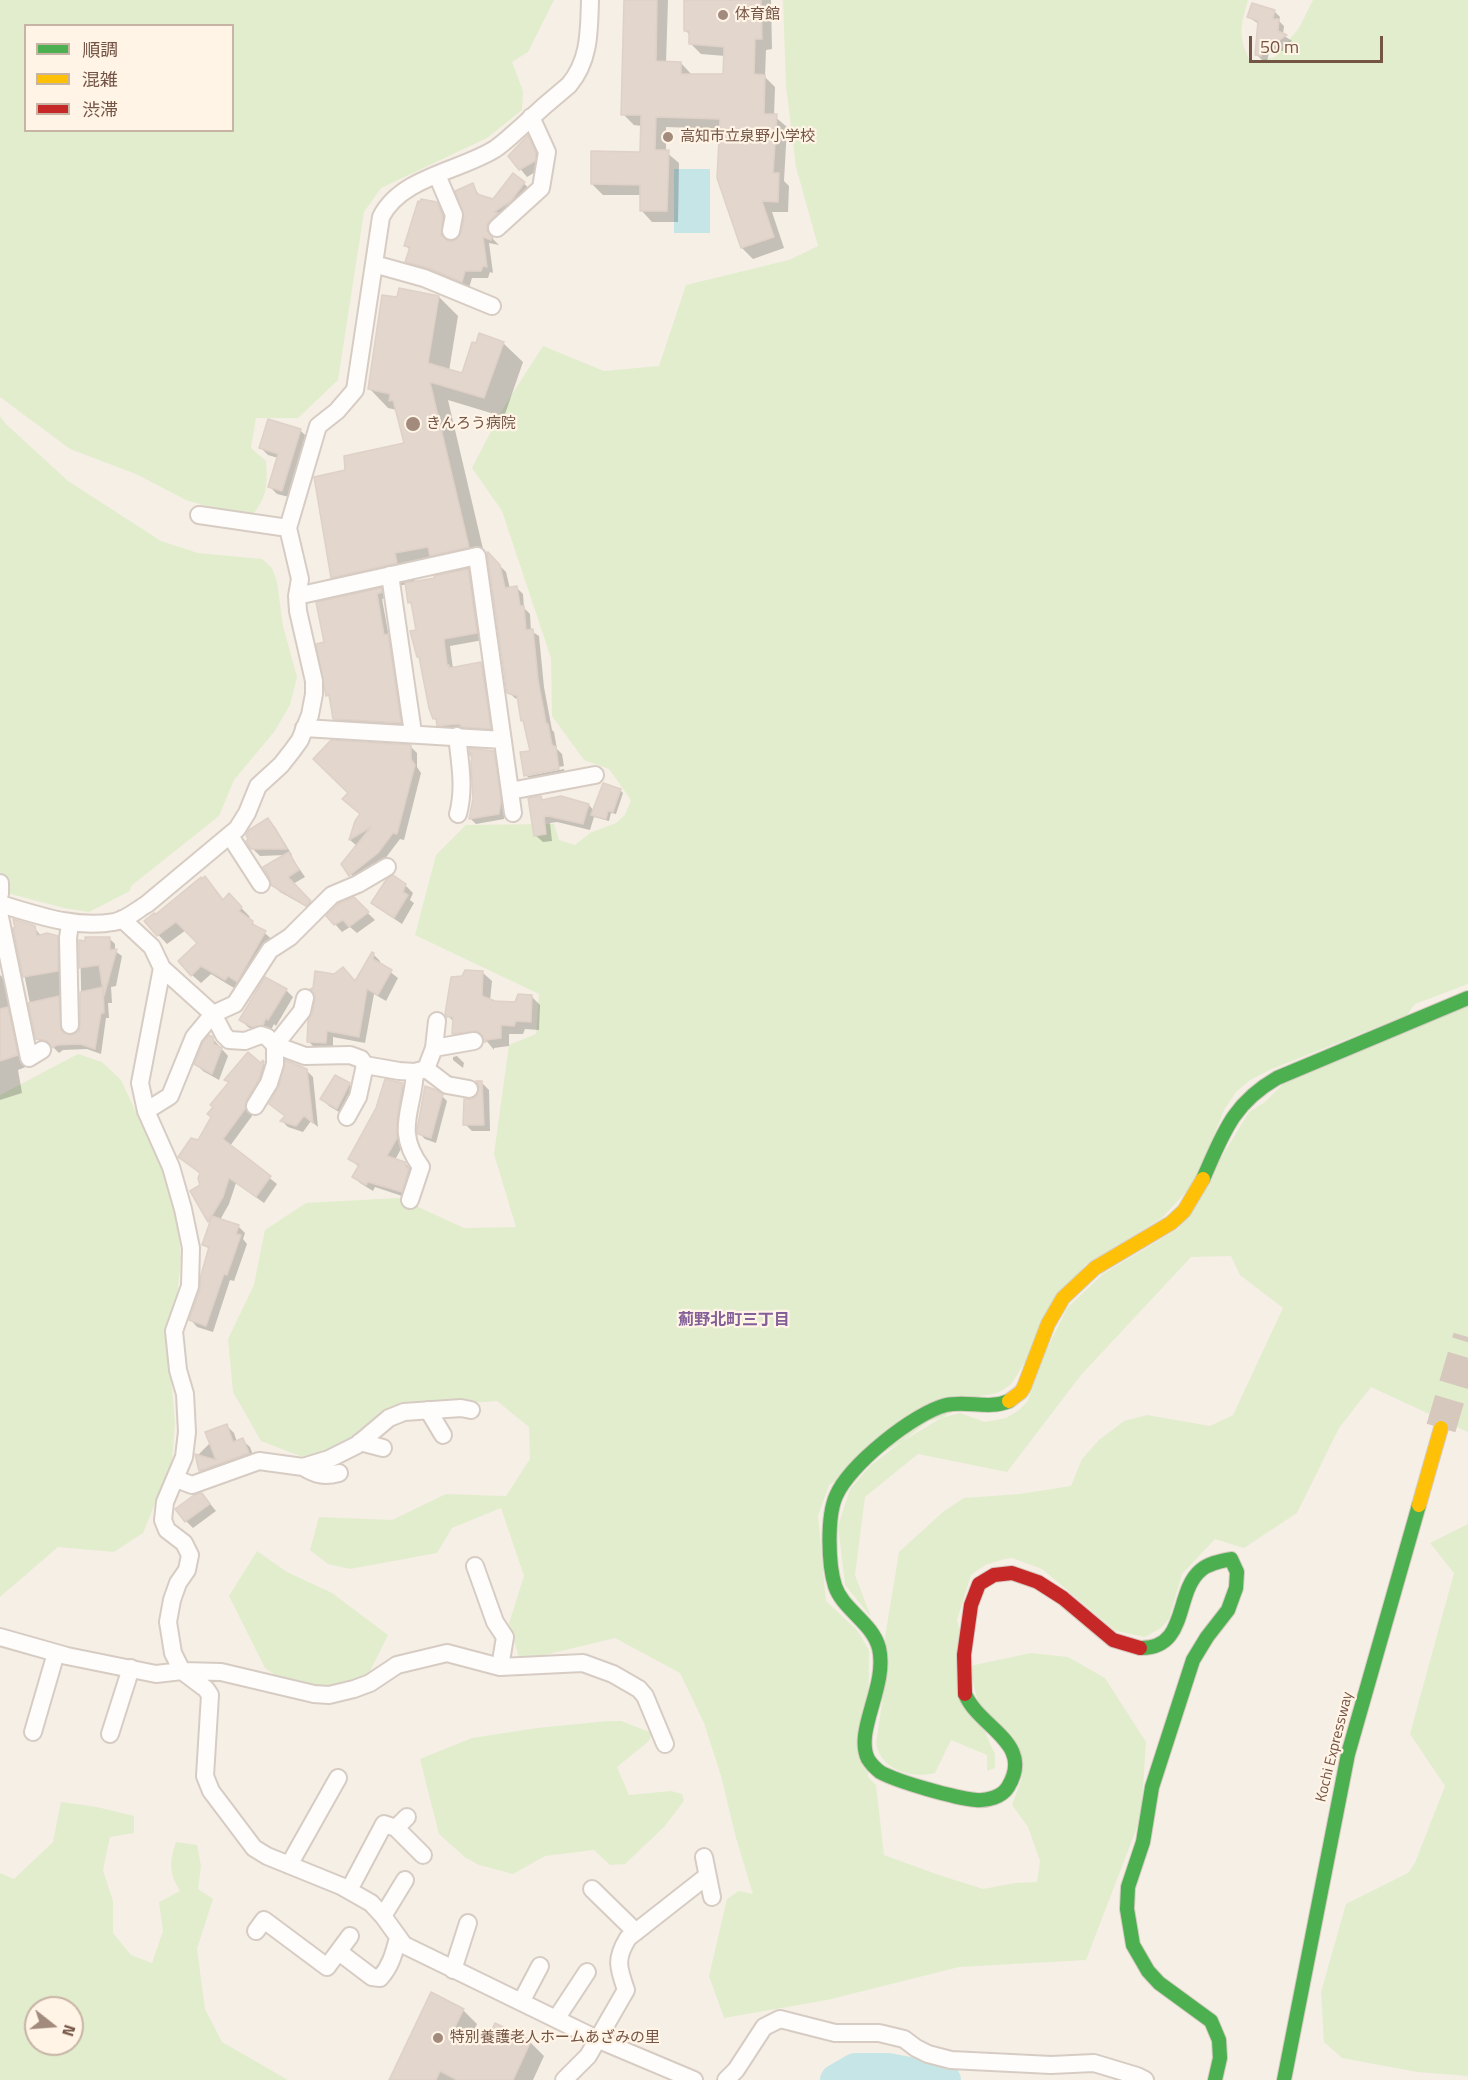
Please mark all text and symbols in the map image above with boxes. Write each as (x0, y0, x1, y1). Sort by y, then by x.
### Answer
place label: 体育館 (735, 6, 780, 24)
marker: 体育館 (716, 8, 730, 22)
legend (24, 24, 234, 132)
scale bar (1252, 24, 1386, 62)
text: 50 m (1260, 33, 1299, 60)
text: 順調 (82, 36, 118, 63)
text: 混雑 (82, 66, 118, 93)
text: 渋滞 (82, 96, 118, 123)
place label: 高知市立泉野小学校 (680, 128, 815, 146)
marker: 高知市立泉野小学校 (661, 130, 675, 144)
marker: きんろう病院 (404, 415, 422, 433)
place label: きんろう病院 (426, 415, 516, 433)
district label: 薊野北町三丁目 (678, 1311, 790, 1331)
street label: Kochi Expressway (1313, 1690, 1357, 1804)
north arrow (24, 1996, 84, 2056)
text: N (56, 2022, 82, 2039)
place label: 特別養護老人ホームあざみの里 (450, 2029, 660, 2047)
marker: 特別養護老人ホームあざみの里 (431, 2031, 445, 2045)

